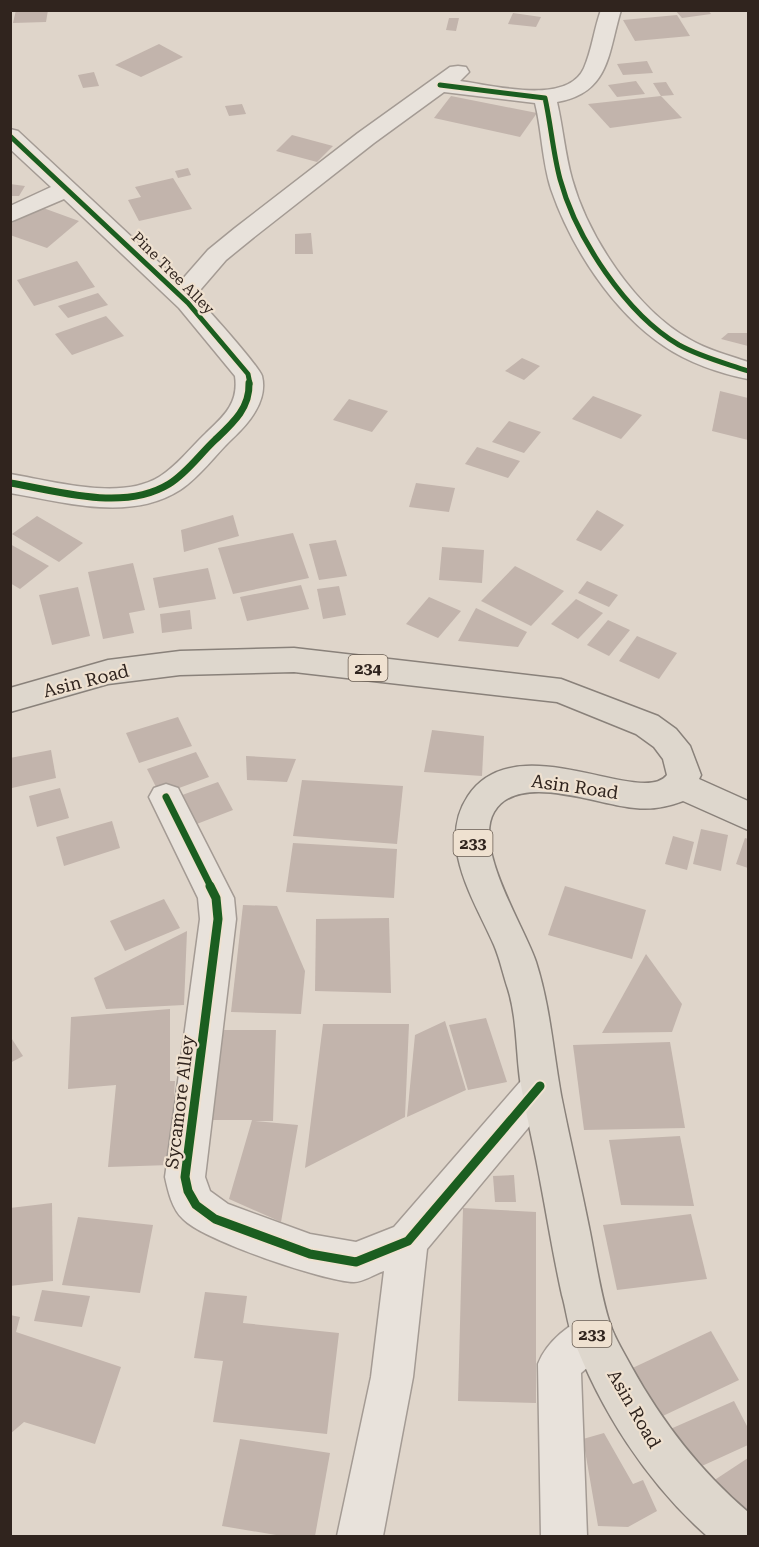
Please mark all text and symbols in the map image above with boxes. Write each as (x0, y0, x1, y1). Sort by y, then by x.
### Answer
street label: Pine Tree Alley (128, 228, 218, 318)
road number: 234 (348, 655, 388, 681)
street label: Asin Road (41, 660, 131, 701)
street label: Asin Road (530, 770, 620, 803)
road number: 233 (454, 830, 492, 856)
street label: Sycamore Alley (161, 1034, 198, 1170)
road number: 233 (572, 1321, 612, 1347)
street label: Asin Road (603, 1366, 666, 1452)

